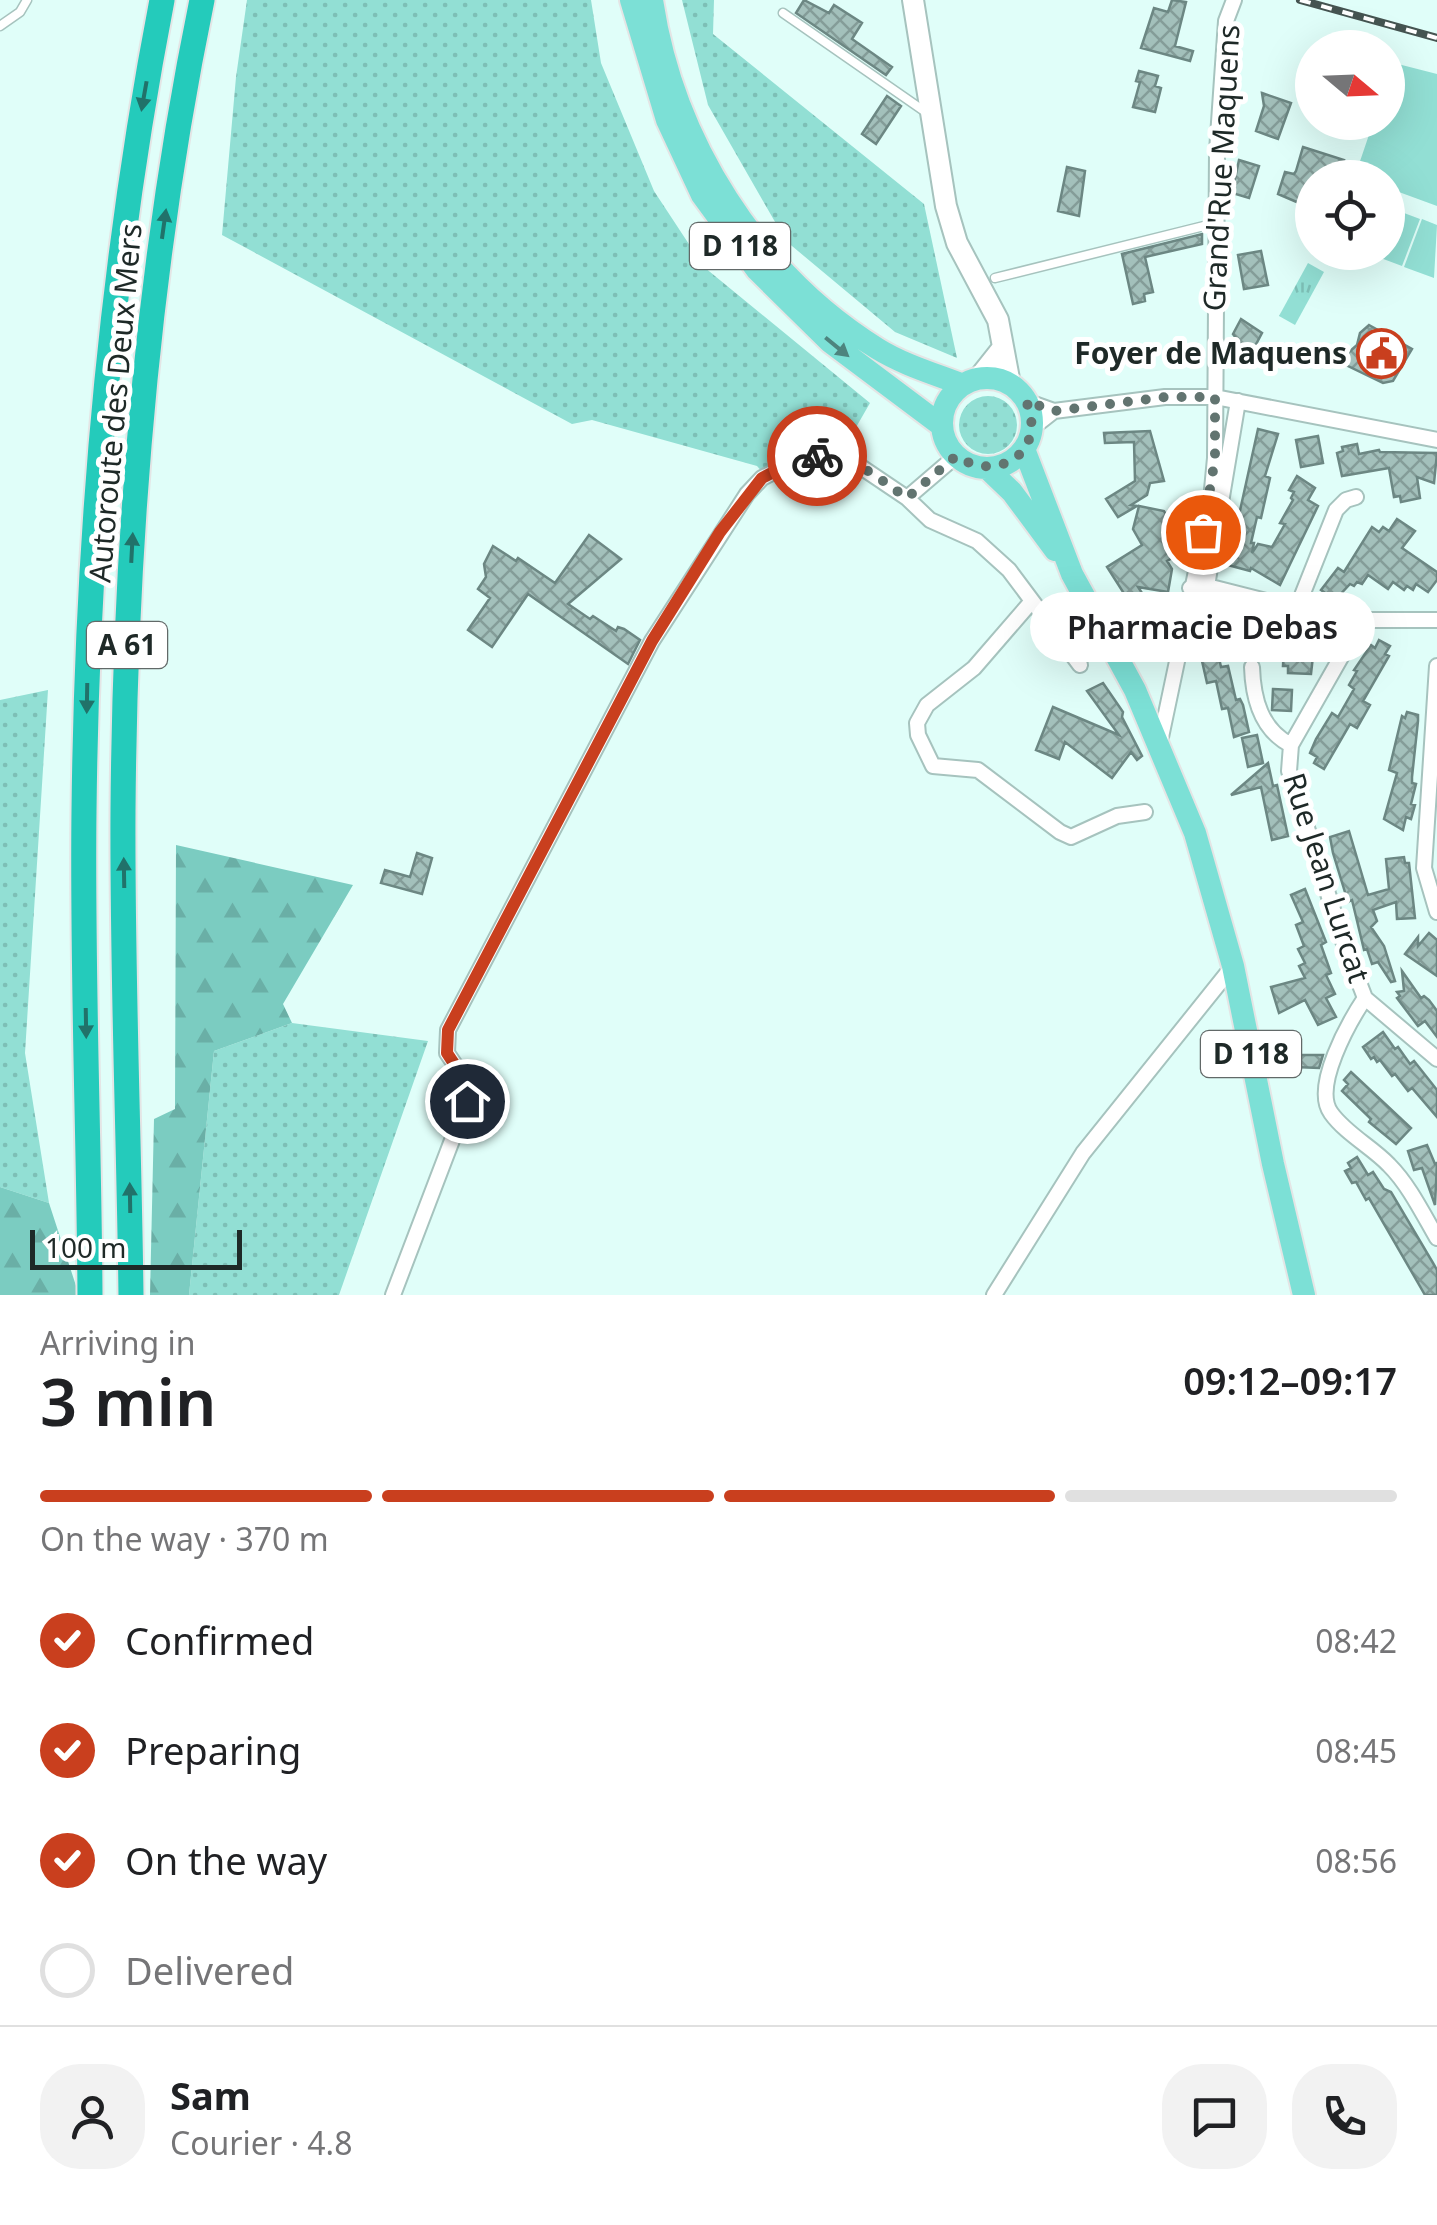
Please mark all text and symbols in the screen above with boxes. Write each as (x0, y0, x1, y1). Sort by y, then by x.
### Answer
street label: Grand'Rue Maquens (1193, 24, 1248, 312)
north arrow (1295, 30, 1405, 140)
map controls (1295, 30, 1405, 270)
one-way arrow (136, 81, 151, 112)
button: locate (1295, 160, 1405, 270)
one-way arrow (157, 208, 173, 240)
street label: Autoroute des Deux Mers (78, 222, 151, 584)
road number: D 118 (690, 223, 790, 269)
public building icon: Foyer de Maquens (1356, 328, 1408, 380)
place label: Foyer de Maquens (1074, 332, 1347, 373)
one-way arrow (825, 336, 850, 357)
courier (767, 406, 867, 506)
icon: bike (790, 429, 845, 484)
pin (1161, 490, 1246, 575)
icon: bag (1176, 505, 1231, 560)
one-way arrow (125, 531, 141, 563)
callout: Pharmacie Debas (1030, 592, 1376, 662)
text: Pharmacie Debas (1067, 605, 1338, 648)
road number: A 61 (87, 622, 167, 668)
one-way arrow (78, 682, 94, 714)
street label: Rue Jean Lurcat (1274, 767, 1381, 988)
one-way arrow (115, 856, 131, 888)
one-way arrow (78, 1007, 94, 1039)
road number: D 118 (1201, 1031, 1301, 1077)
pin (425, 1059, 510, 1144)
icon: home (440, 1074, 495, 1129)
one-way arrow (122, 1181, 138, 1213)
scale bar (30, 1225, 242, 1270)
text: 100 m (45, 1228, 127, 1266)
text: Arriving in (40, 1321, 195, 1364)
text: 09:12–09:17 (1183, 1354, 1397, 1406)
text: 3 min (40, 1357, 216, 1445)
text: On the way · 370 m (40, 1517, 329, 1560)
icon: check (40, 1613, 95, 1668)
text: Confirmed (125, 1614, 314, 1666)
text: 08:42 (1315, 1619, 1397, 1662)
icon: check (40, 1723, 95, 1778)
text: Preparing (125, 1724, 301, 1776)
text: 08:45 (1315, 1729, 1397, 1772)
icon: check (40, 1833, 95, 1888)
text: On the way (125, 1834, 327, 1886)
text: 08:56 (1315, 1839, 1397, 1882)
text: Delivered (125, 1944, 294, 1996)
button: person (40, 2064, 145, 2169)
button: chat (1162, 2064, 1267, 2169)
button: phone (1292, 2064, 1397, 2169)
text: Sam (170, 2069, 251, 2121)
text: Courier · 4.8 (170, 2121, 353, 2164)

